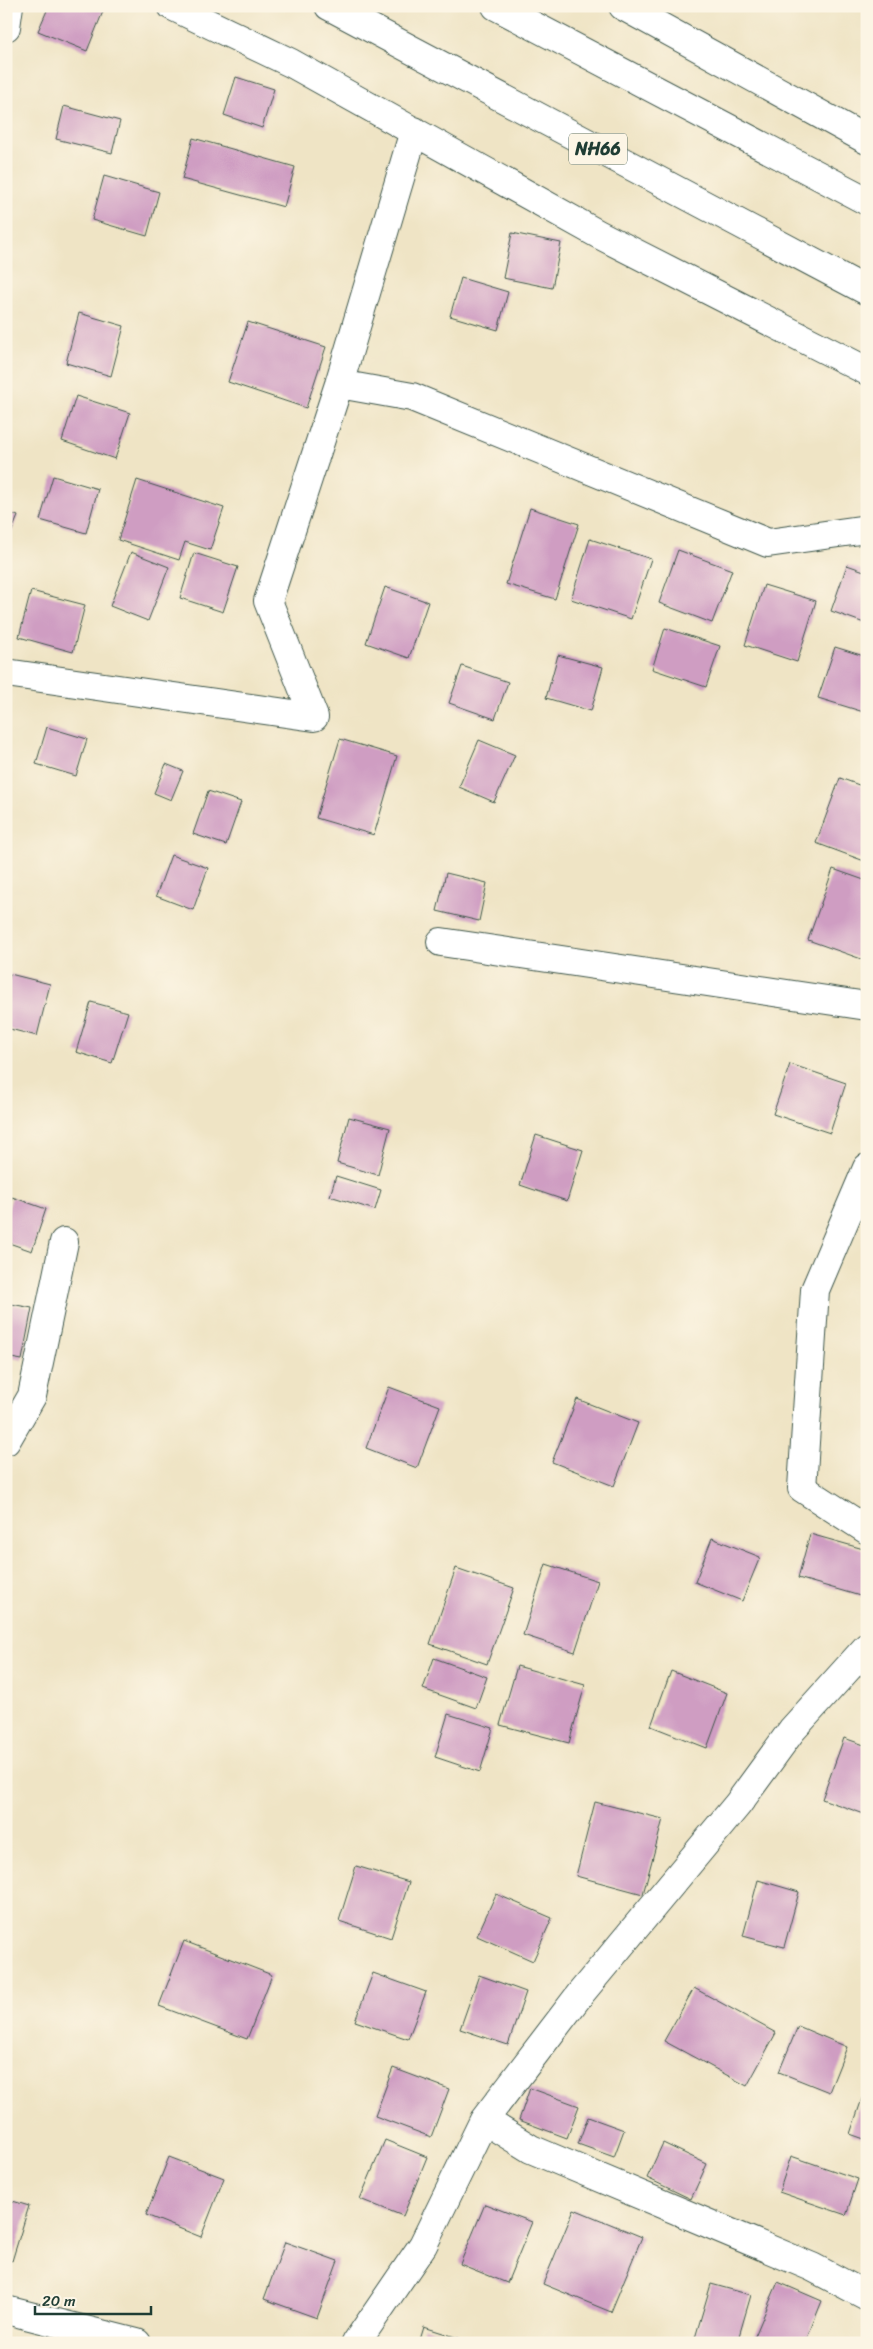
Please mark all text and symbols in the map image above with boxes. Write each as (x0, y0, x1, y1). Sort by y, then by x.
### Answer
road number: NH66 (569, 134, 627, 164)
scale bar (35, 2284, 151, 2316)
text: 20 m (42, 2288, 76, 2314)

